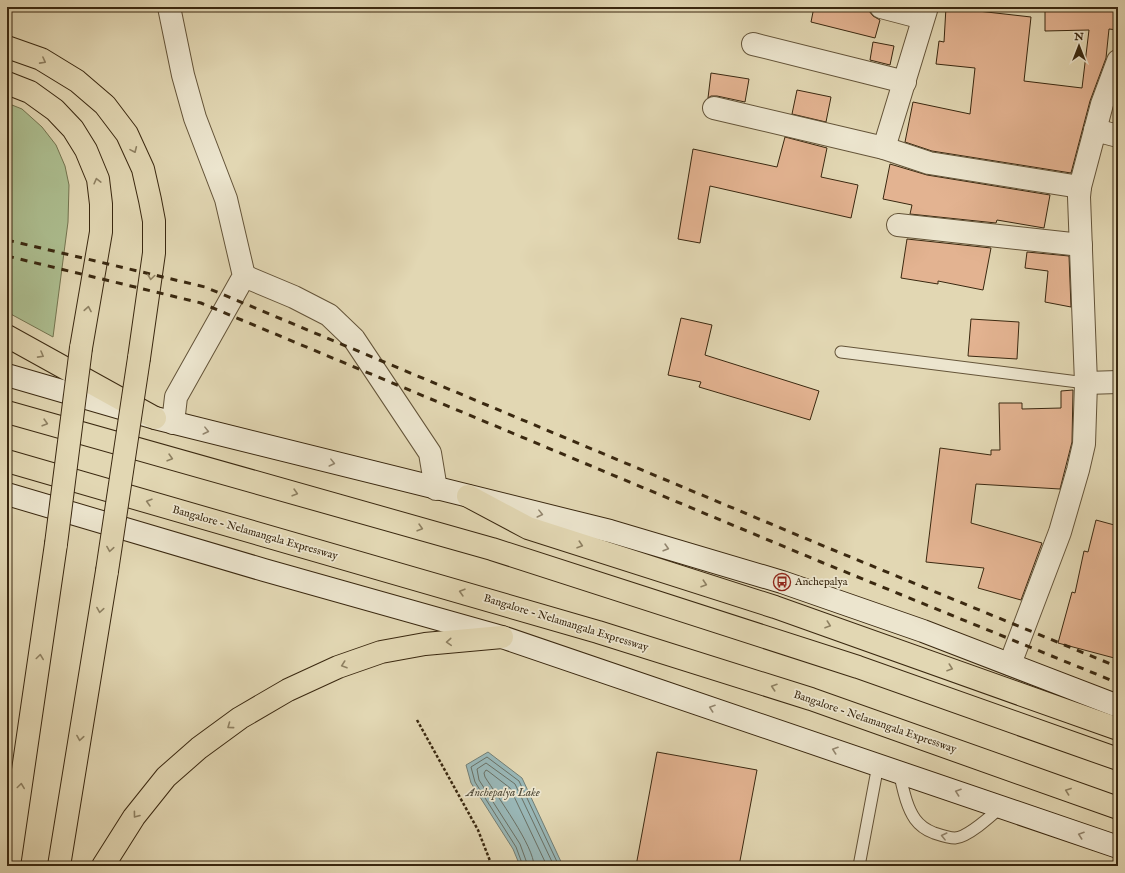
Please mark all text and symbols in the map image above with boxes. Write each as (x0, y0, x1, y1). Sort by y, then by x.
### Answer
north arrow (1059, 26, 1099, 66)
text: N (1073, 30, 1084, 44)
one-way arrow (39, 56, 46, 64)
one-way arrow (130, 146, 138, 153)
one-way arrow (93, 177, 102, 184)
one-way arrow (147, 274, 156, 280)
one-way arrow (83, 306, 92, 312)
one-way arrow (37, 351, 44, 358)
one-way arrow (41, 418, 48, 427)
one-way arrow (203, 426, 210, 435)
one-way arrow (166, 453, 173, 462)
one-way arrow (329, 458, 336, 466)
one-way arrow (291, 488, 298, 497)
one-way arrow (145, 498, 152, 507)
street label: Bangalore - Nelamangala Expressway (171, 503, 340, 564)
one-way arrow (537, 510, 543, 518)
one-way arrow (416, 523, 423, 532)
one-way arrow (577, 540, 584, 549)
one-way arrow (662, 543, 669, 552)
one-way arrow (106, 546, 115, 552)
bus stop icon: Anchepalya (772, 572, 792, 592)
place label: Anchepalya (794, 575, 848, 589)
one-way arrow (701, 579, 708, 588)
one-way arrow (459, 588, 466, 597)
street label: Bangalore - Nelamangala Expressway (482, 591, 651, 655)
one-way arrow (97, 607, 105, 613)
one-way arrow (824, 621, 831, 629)
one-way arrow (446, 638, 452, 647)
one-way arrow (35, 654, 44, 660)
one-way arrow (341, 660, 348, 668)
one-way arrow (947, 664, 954, 672)
one-way arrow (770, 683, 777, 692)
street label: Bangalore - Nelamangala Expressway (792, 687, 959, 757)
one-way arrow (709, 704, 716, 713)
one-way arrow (227, 721, 234, 728)
one-way arrow (76, 735, 84, 741)
one-way arrow (832, 747, 839, 755)
one-way arrow (16, 783, 25, 789)
water label: Anchepalya Lake (464, 785, 540, 800)
one-way arrow (1065, 787, 1072, 795)
one-way arrow (955, 789, 962, 797)
one-way arrow (134, 810, 141, 817)
one-way arrow (1078, 831, 1085, 839)
one-way arrow (941, 832, 947, 840)

